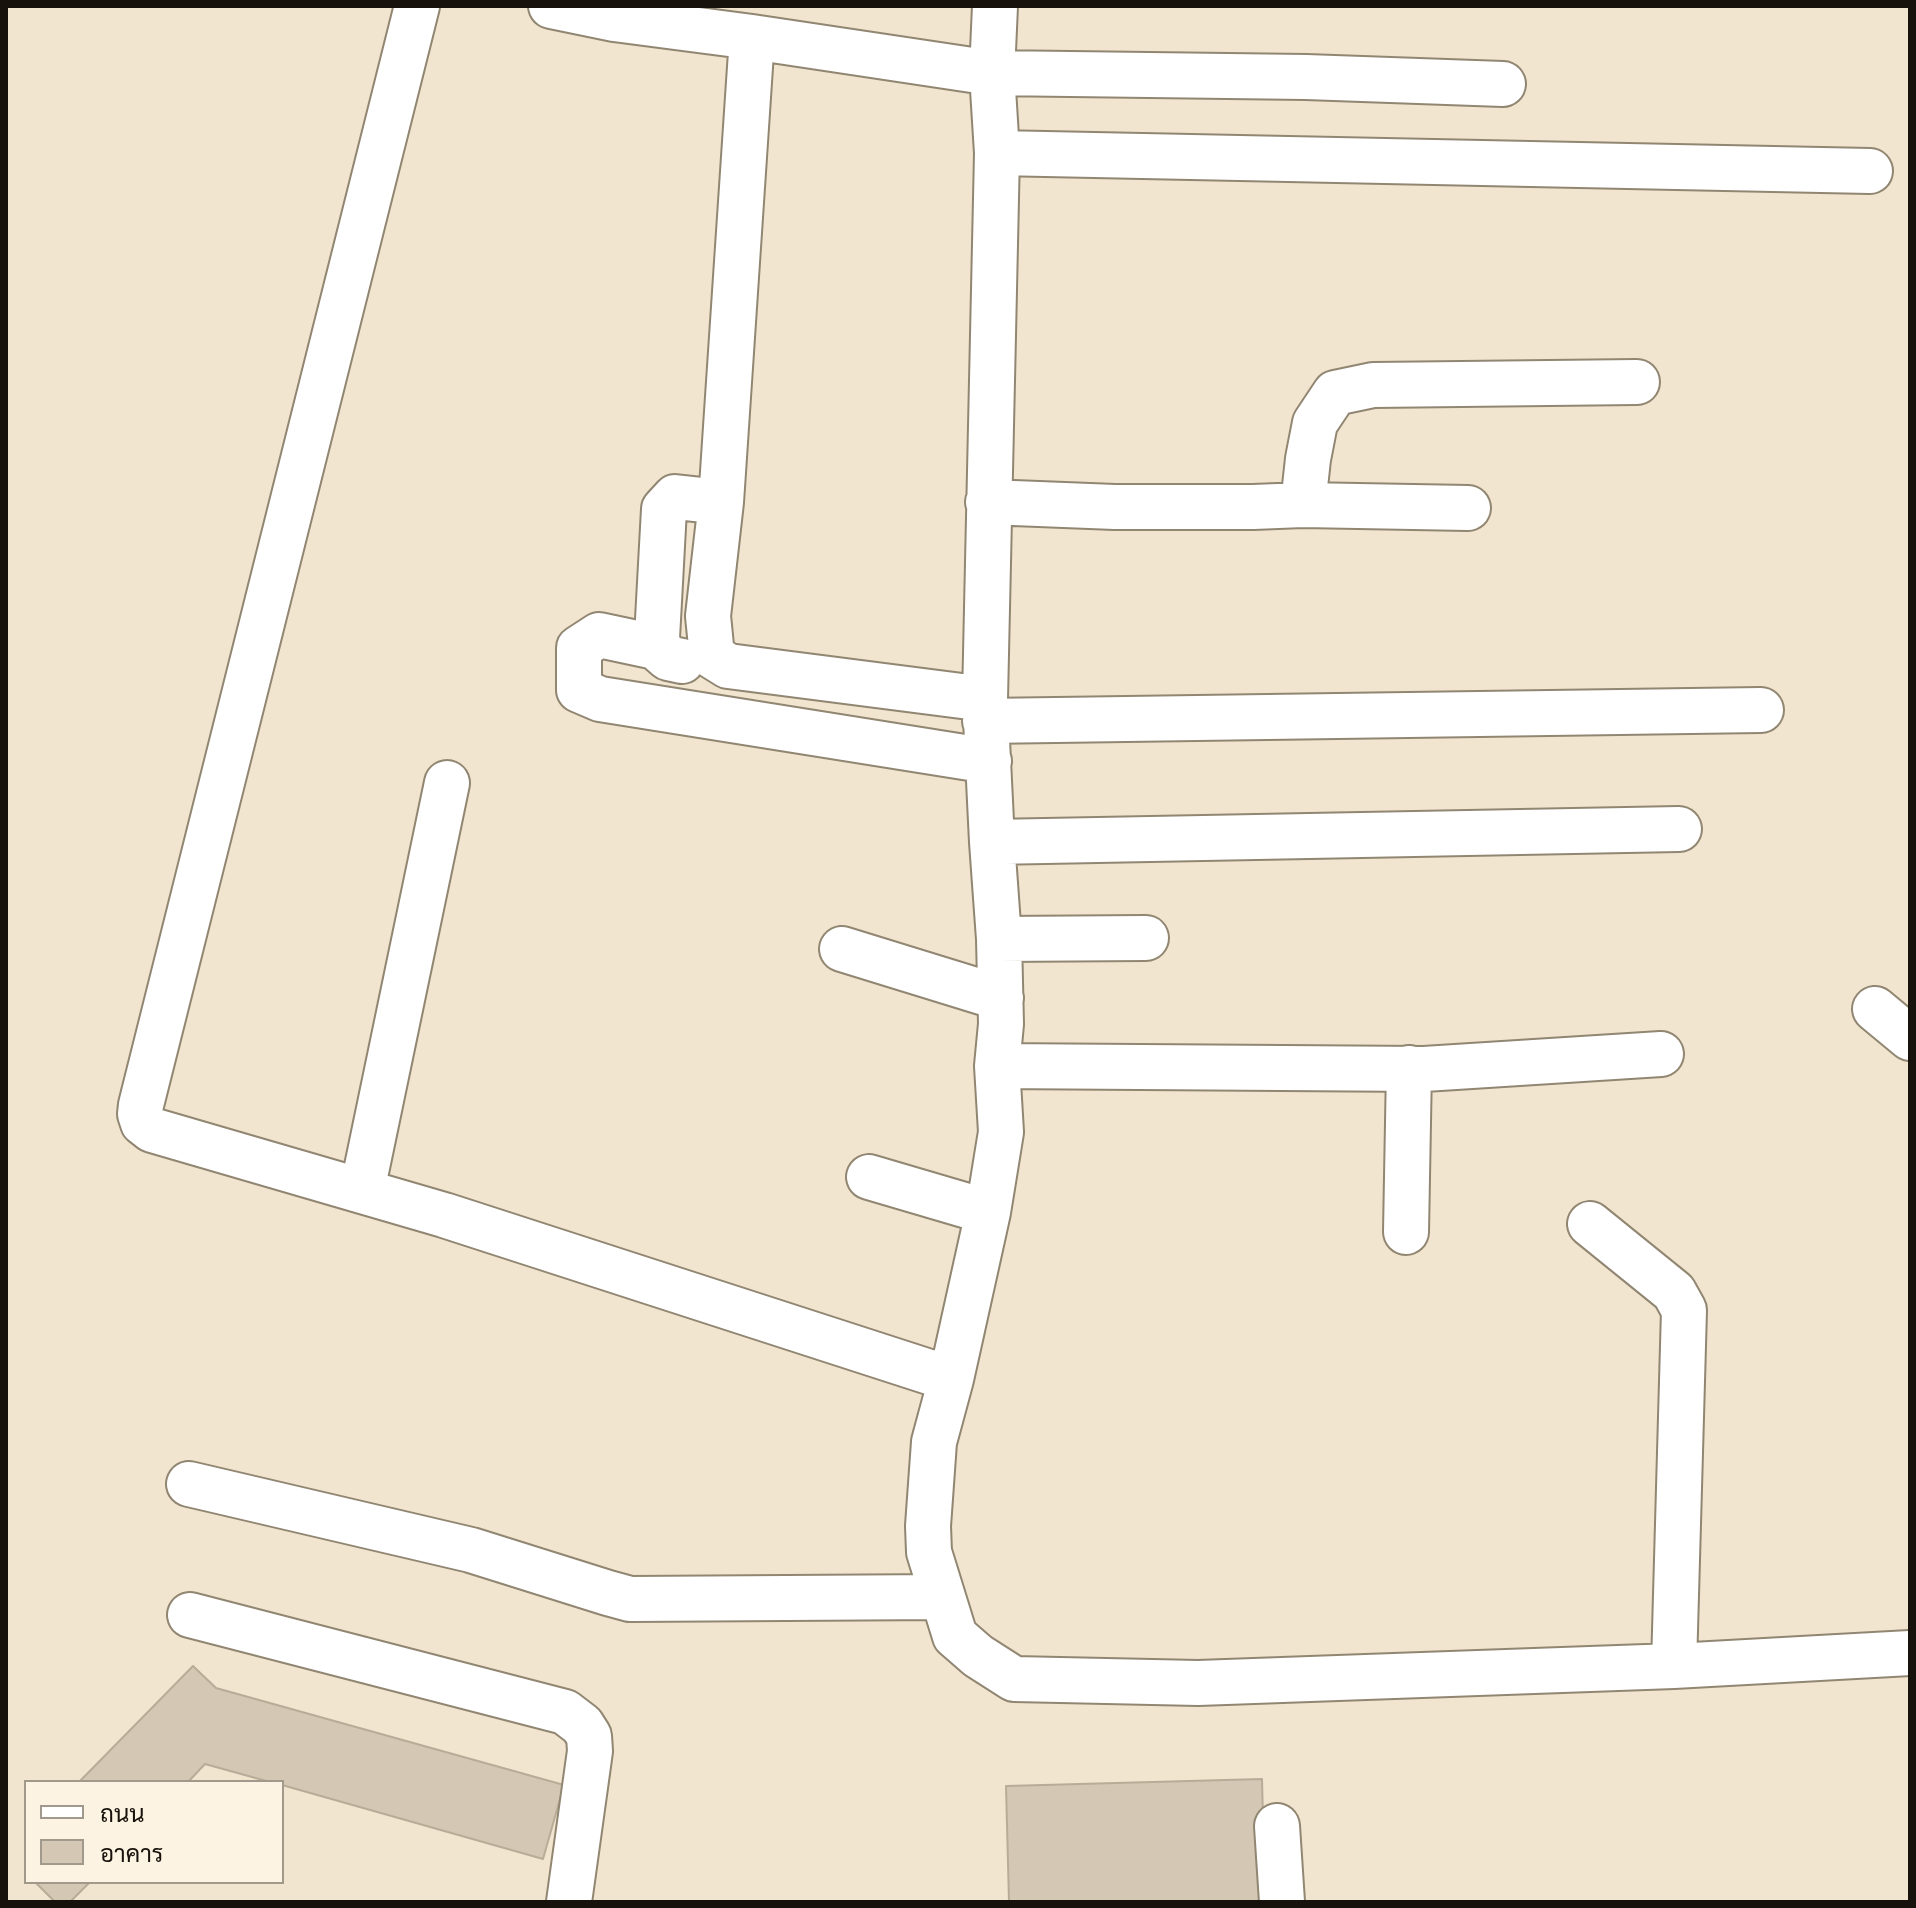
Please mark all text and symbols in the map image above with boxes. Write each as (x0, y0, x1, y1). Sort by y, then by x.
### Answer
legend (24, 1780, 284, 1884)
text: ถนน (100, 1799, 145, 1827)
text: อาคาร (100, 1839, 163, 1867)

